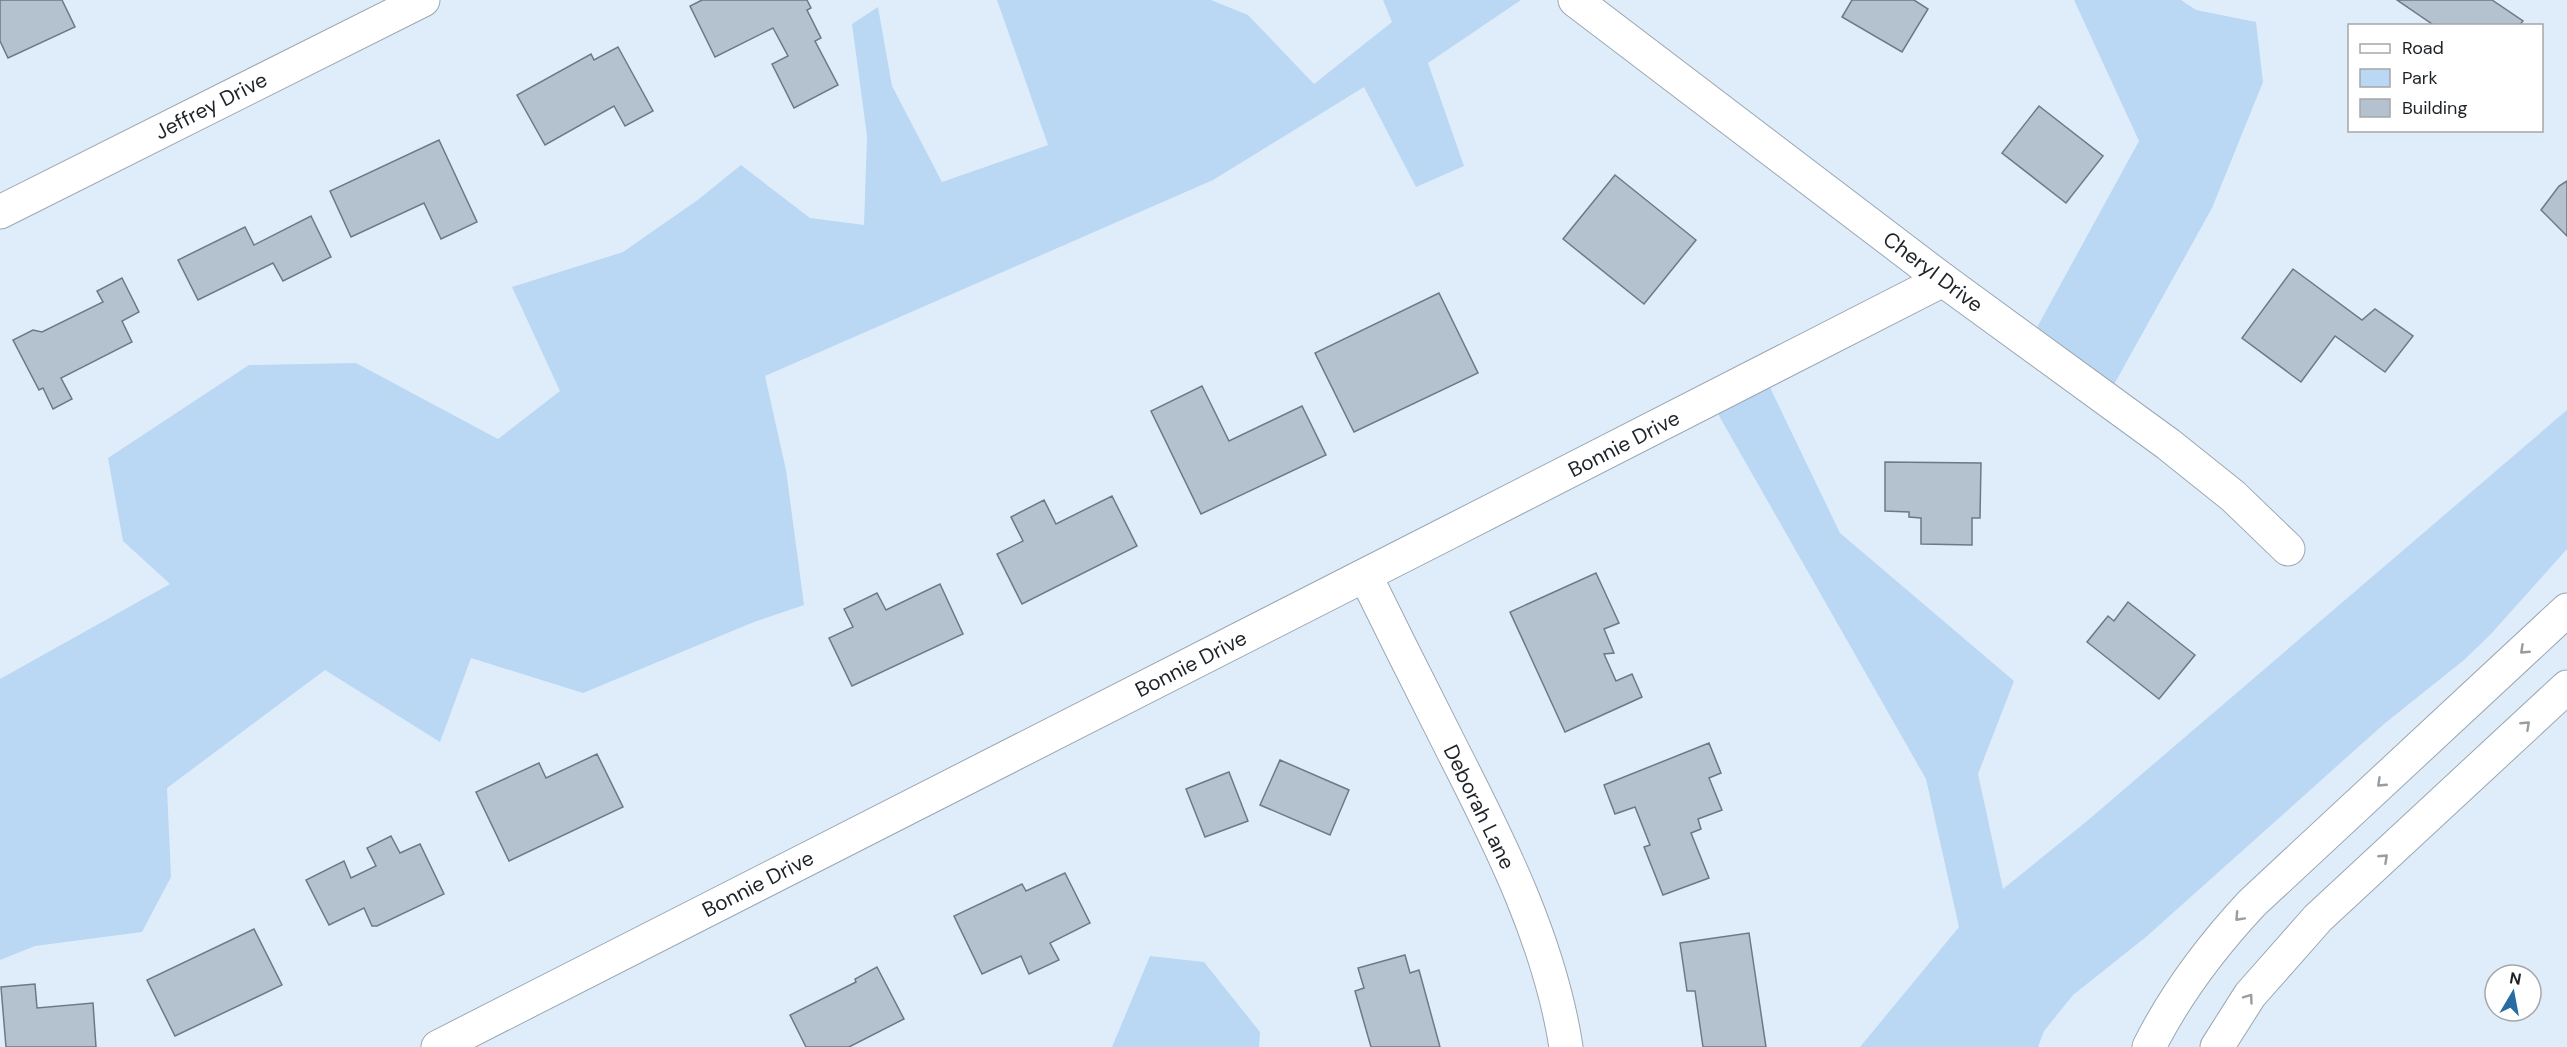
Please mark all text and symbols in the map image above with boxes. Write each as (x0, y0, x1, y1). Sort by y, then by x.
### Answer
legend (2348, 24, 2543, 132)
text: Road (2402, 36, 2444, 60)
street label: Jeffrey Drive (150, 66, 272, 146)
text: Park (2402, 66, 2438, 90)
text: Building (2402, 96, 2467, 120)
street label: Cheryl Drive (1877, 225, 1989, 319)
street label: Bonnie Drive (1564, 404, 1685, 484)
street label: Bonnie Drive (1131, 624, 1252, 704)
one-way arrow (2520, 643, 2531, 654)
one-way arrow (2520, 721, 2530, 732)
street label: Deborah Lane (1437, 740, 1521, 874)
one-way arrow (2378, 776, 2388, 787)
street label: Bonnie Drive (698, 844, 819, 924)
one-way arrow (2377, 854, 2387, 865)
one-way arrow (2236, 909, 2247, 920)
north arrow (2483, 963, 2543, 1023)
text: N (2508, 967, 2523, 990)
one-way arrow (2241, 994, 2252, 1005)

